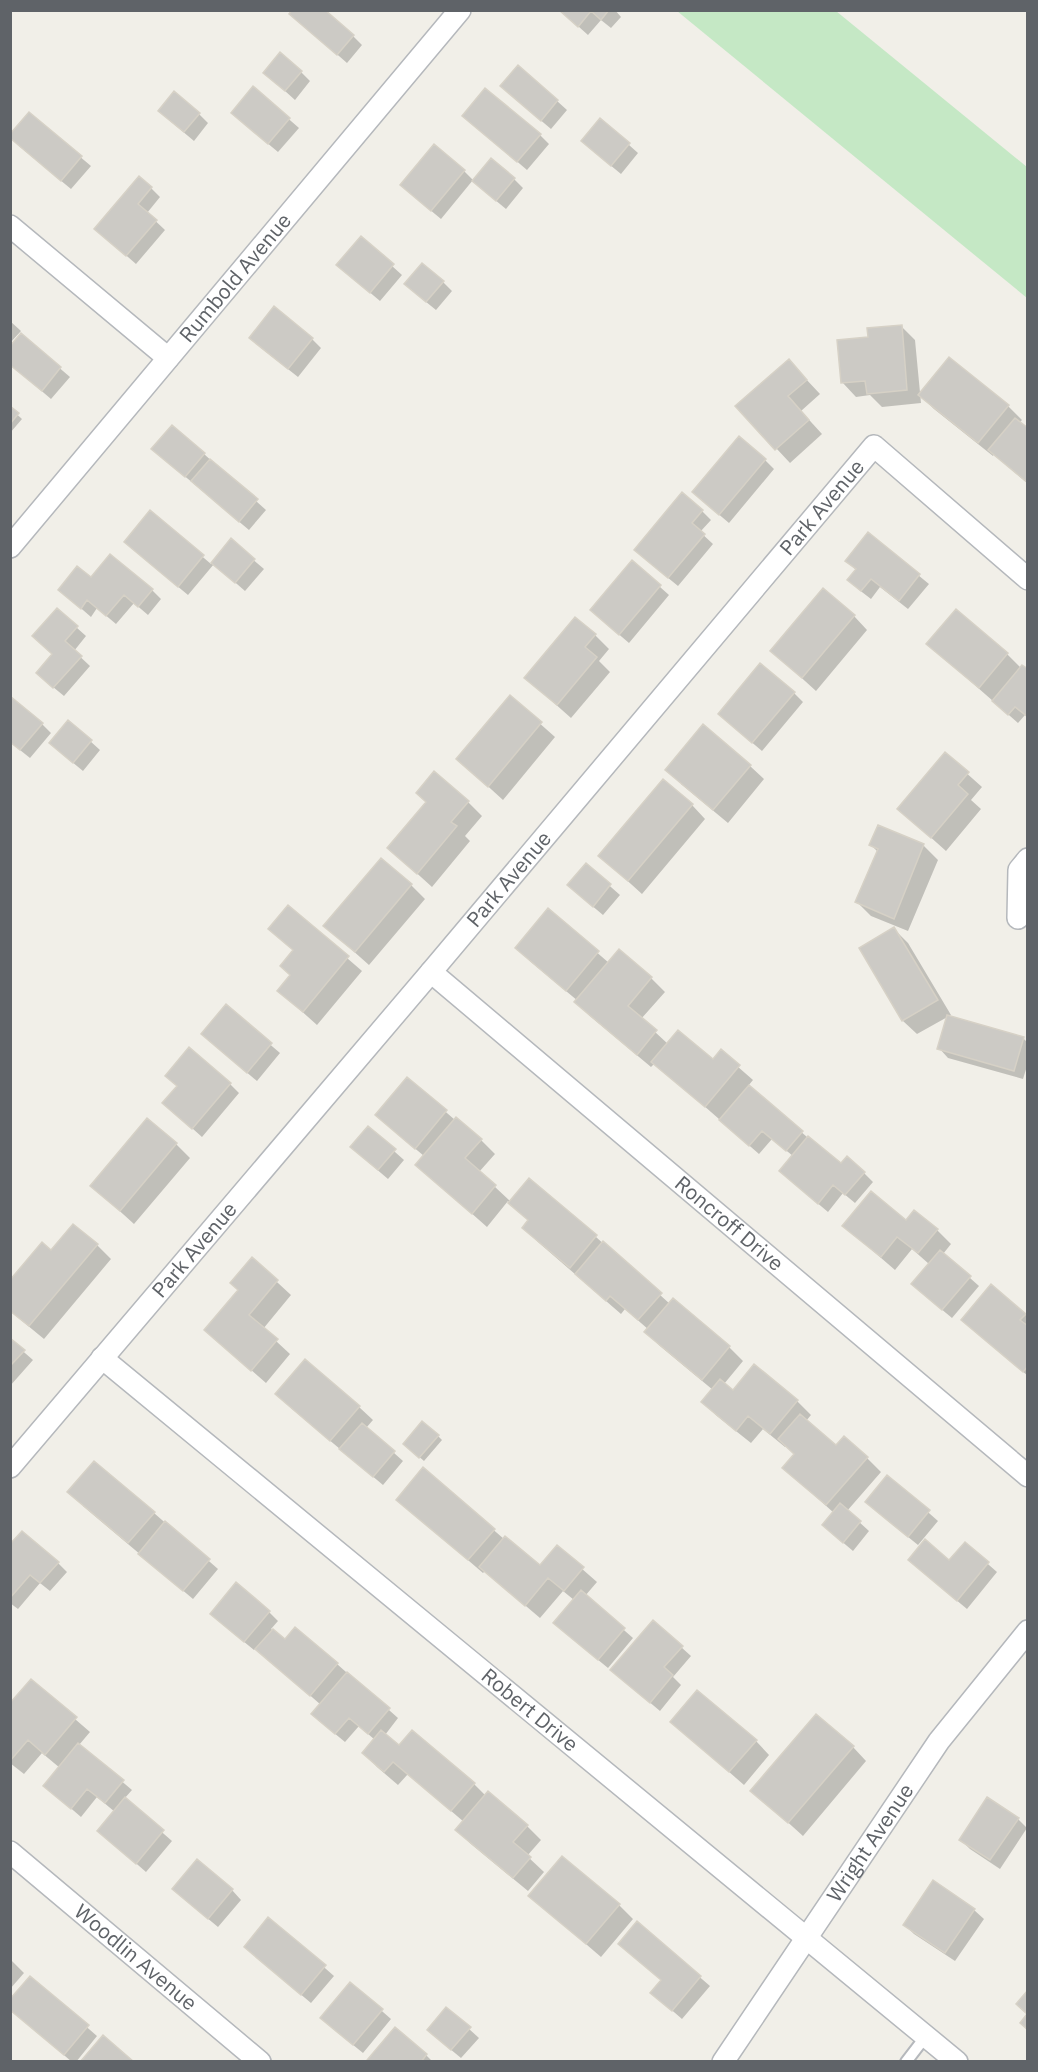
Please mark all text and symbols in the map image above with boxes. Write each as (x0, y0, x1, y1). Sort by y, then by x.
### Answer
street label: Rumbold Avenue (172, 207, 297, 348)
street label: Park Avenue (773, 453, 870, 561)
street label: Park Avenue (460, 825, 557, 933)
street label: Roncroff Drive (669, 1169, 790, 1277)
street label: Park Avenue (145, 1195, 243, 1303)
street label: Robert Drive (476, 1661, 585, 1758)
street label: Wright Avenue (820, 1778, 919, 1907)
street label: Woodlin Avenue (69, 1897, 203, 2016)

